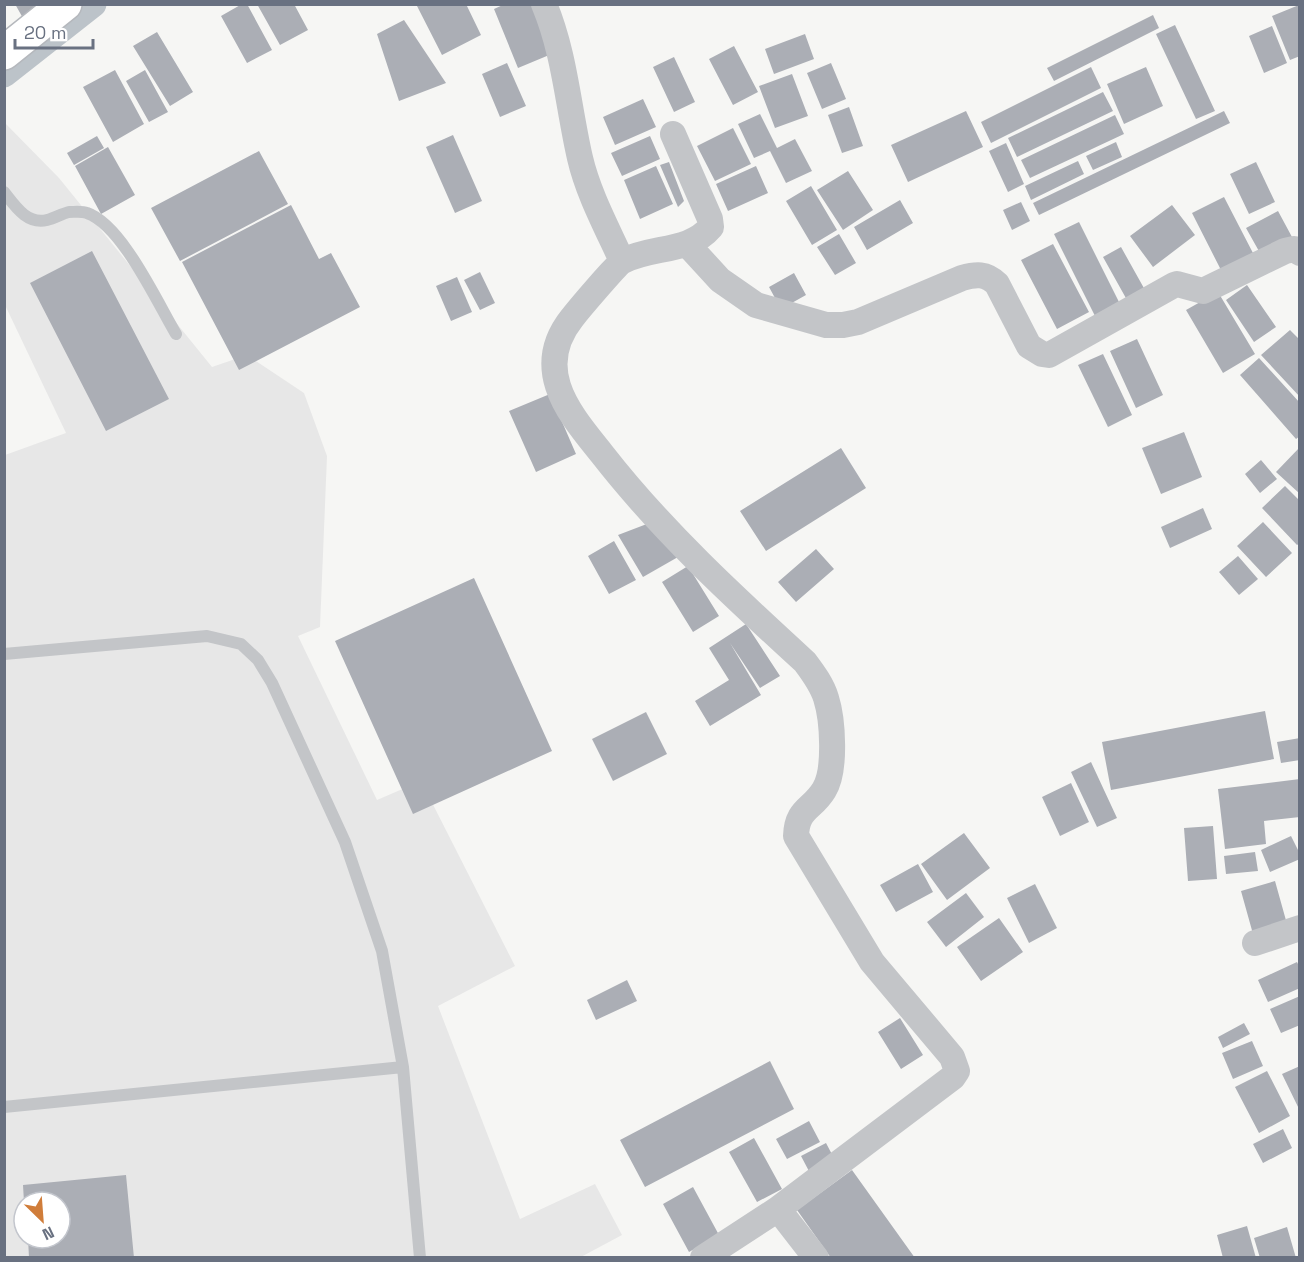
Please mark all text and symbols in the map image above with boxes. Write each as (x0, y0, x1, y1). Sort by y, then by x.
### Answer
scale bar (15, 12, 93, 50)
text: 20 m (24, 21, 67, 44)
north arrow (12, 1190, 72, 1250)
text: N (39, 1221, 57, 1245)

